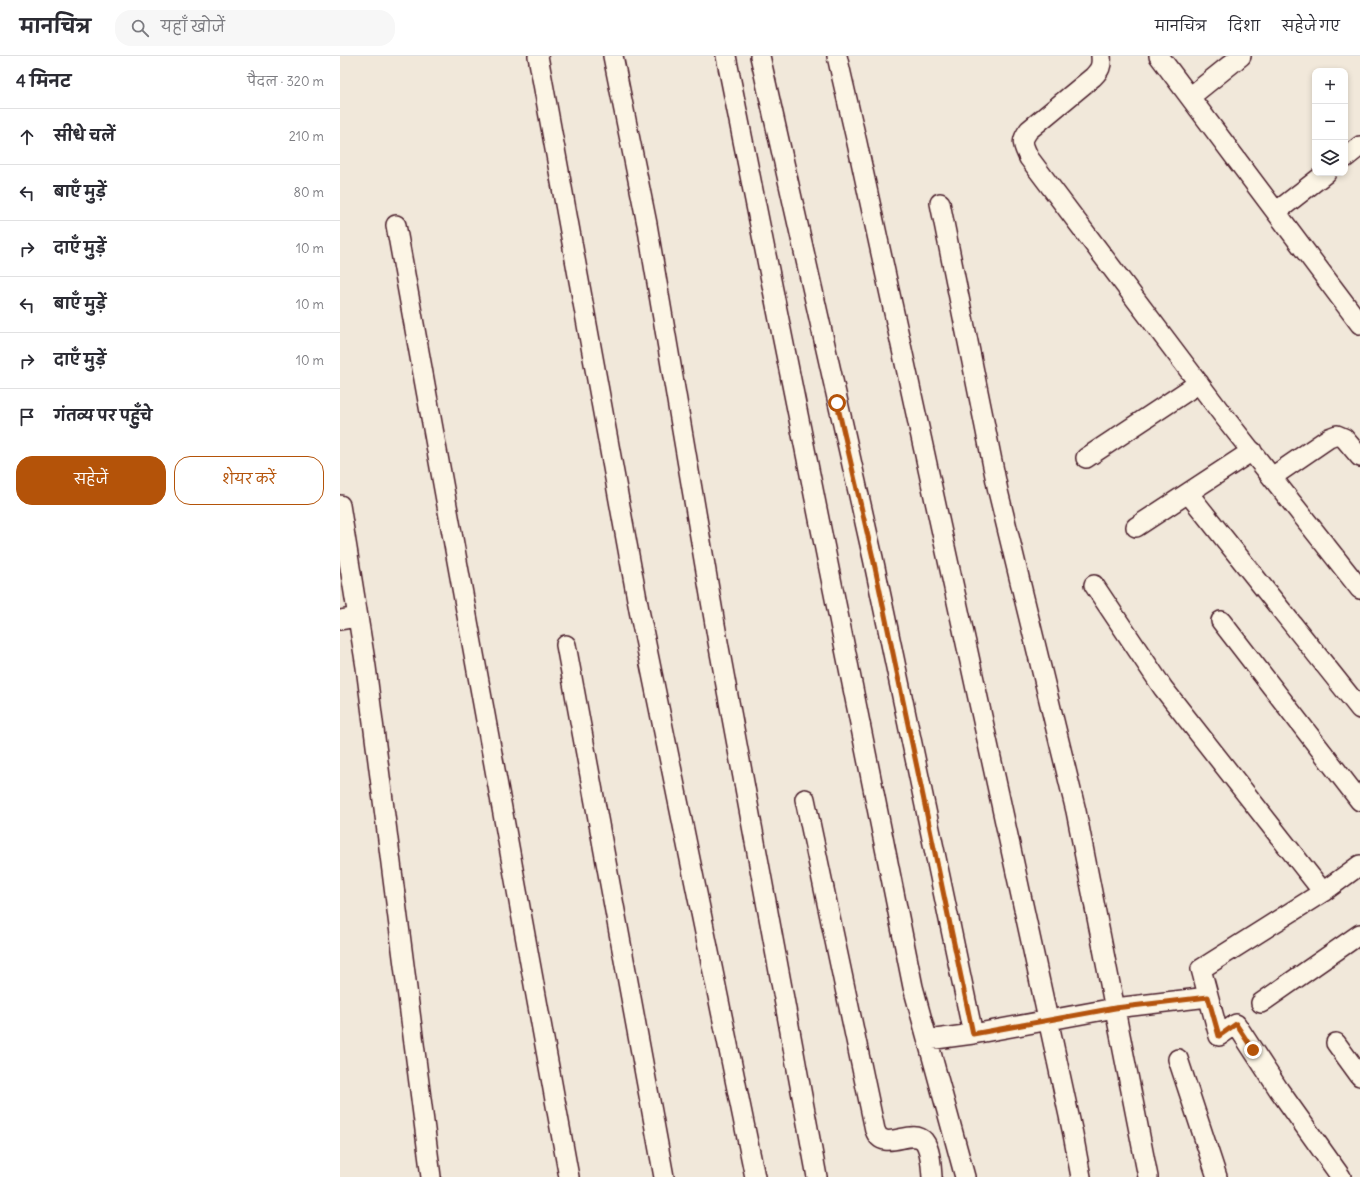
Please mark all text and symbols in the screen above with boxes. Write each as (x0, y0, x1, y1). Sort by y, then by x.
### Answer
search box (115, 10, 395, 46)
text: मानचित्र (20, 14, 91, 38)
icon: search (129, 17, 151, 39)
text: यहाँ खोजें (161, 17, 225, 36)
text: मानचित्र (1155, 17, 1206, 35)
text: दिशा (1228, 17, 1260, 35)
text: सहेजे गए (1282, 17, 1340, 35)
map controls (1312, 68, 1348, 176)
button: + (1312, 68, 1348, 104)
text: 4 मिनट (16, 70, 71, 92)
text: पैदल · 320 m (247, 73, 324, 90)
button: − (1312, 104, 1348, 140)
icon: ahead (16, 126, 38, 148)
text: सीधे चलें (54, 126, 115, 145)
text: 210 m (289, 128, 324, 145)
button: layers (1312, 140, 1348, 176)
icon: left (16, 182, 38, 204)
text: बाएँ मुड़ें (54, 182, 106, 201)
text: 80 m (293, 184, 324, 201)
icon: right (16, 238, 38, 260)
text: दाएँ मुड़ें (54, 238, 106, 257)
text: 10 m (296, 240, 324, 257)
icon: left (16, 294, 38, 316)
text: बाएँ मुड़ें (54, 294, 106, 313)
text: 10 m (296, 296, 324, 313)
icon: right (16, 350, 38, 372)
text: दाएँ मुड़ें (54, 350, 106, 369)
text: 10 m (296, 352, 324, 369)
route start (828, 394, 846, 412)
icon: arrive (16, 406, 38, 428)
text: गंतव्य पर पहुँचे (54, 406, 152, 425)
button: सहेजें (16, 456, 166, 505)
button: शेयर करें (174, 456, 324, 505)
route end (1244, 1041, 1262, 1059)

